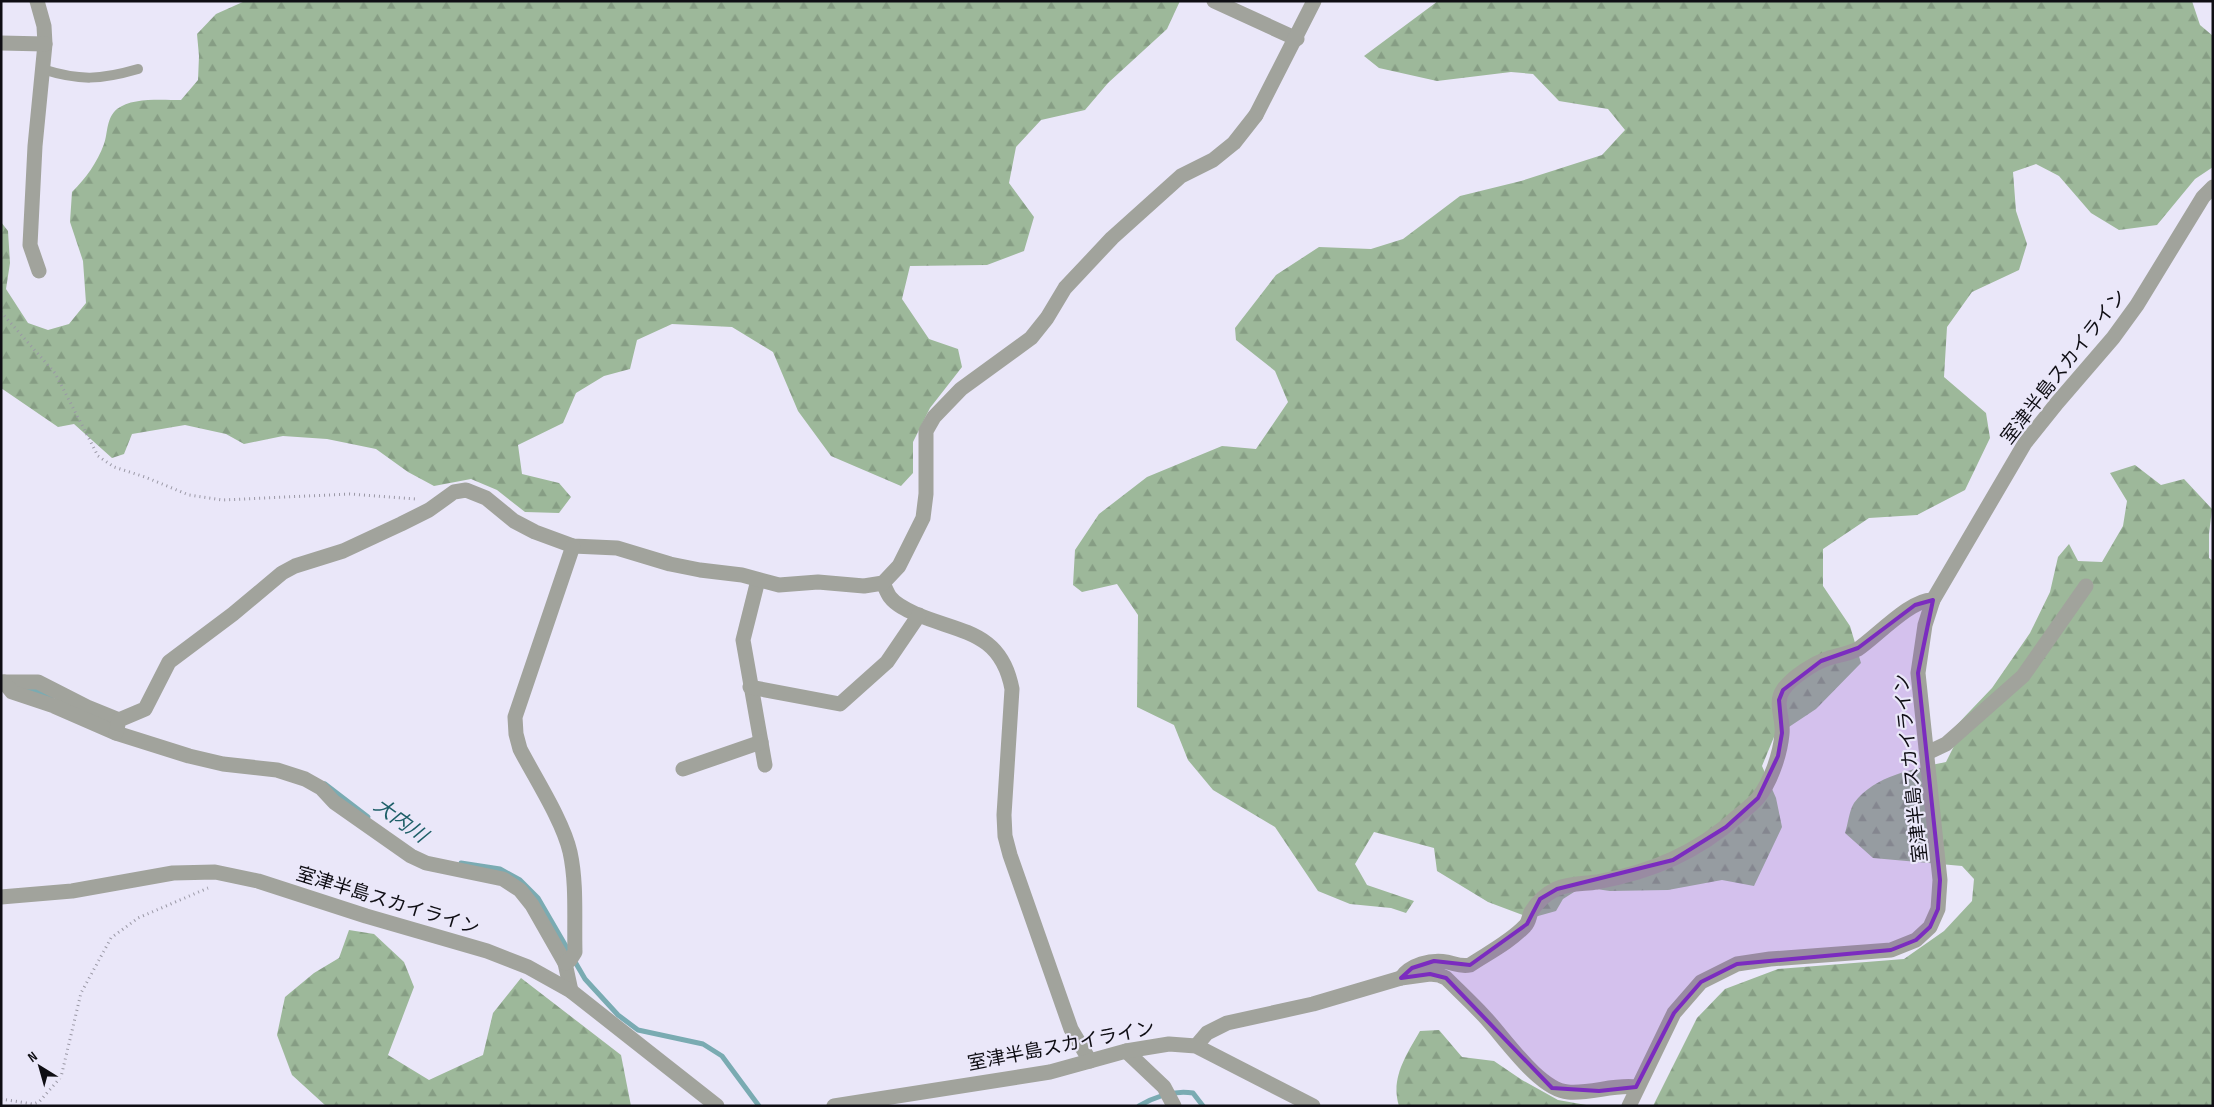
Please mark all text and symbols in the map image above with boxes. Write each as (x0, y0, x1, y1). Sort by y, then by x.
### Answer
street label: 室津半島スカイライン (1997, 285, 2132, 449)
street label: 室津半島スカイライン (1890, 672, 1933, 864)
water label: 大内川 (369, 793, 433, 849)
street label: 室津半島スカイライン (293, 863, 482, 940)
street label: 室津半島スカイライン (966, 1017, 1157, 1076)
north arrow (15, 1042, 65, 1092)
text: N (24, 1048, 41, 1066)

